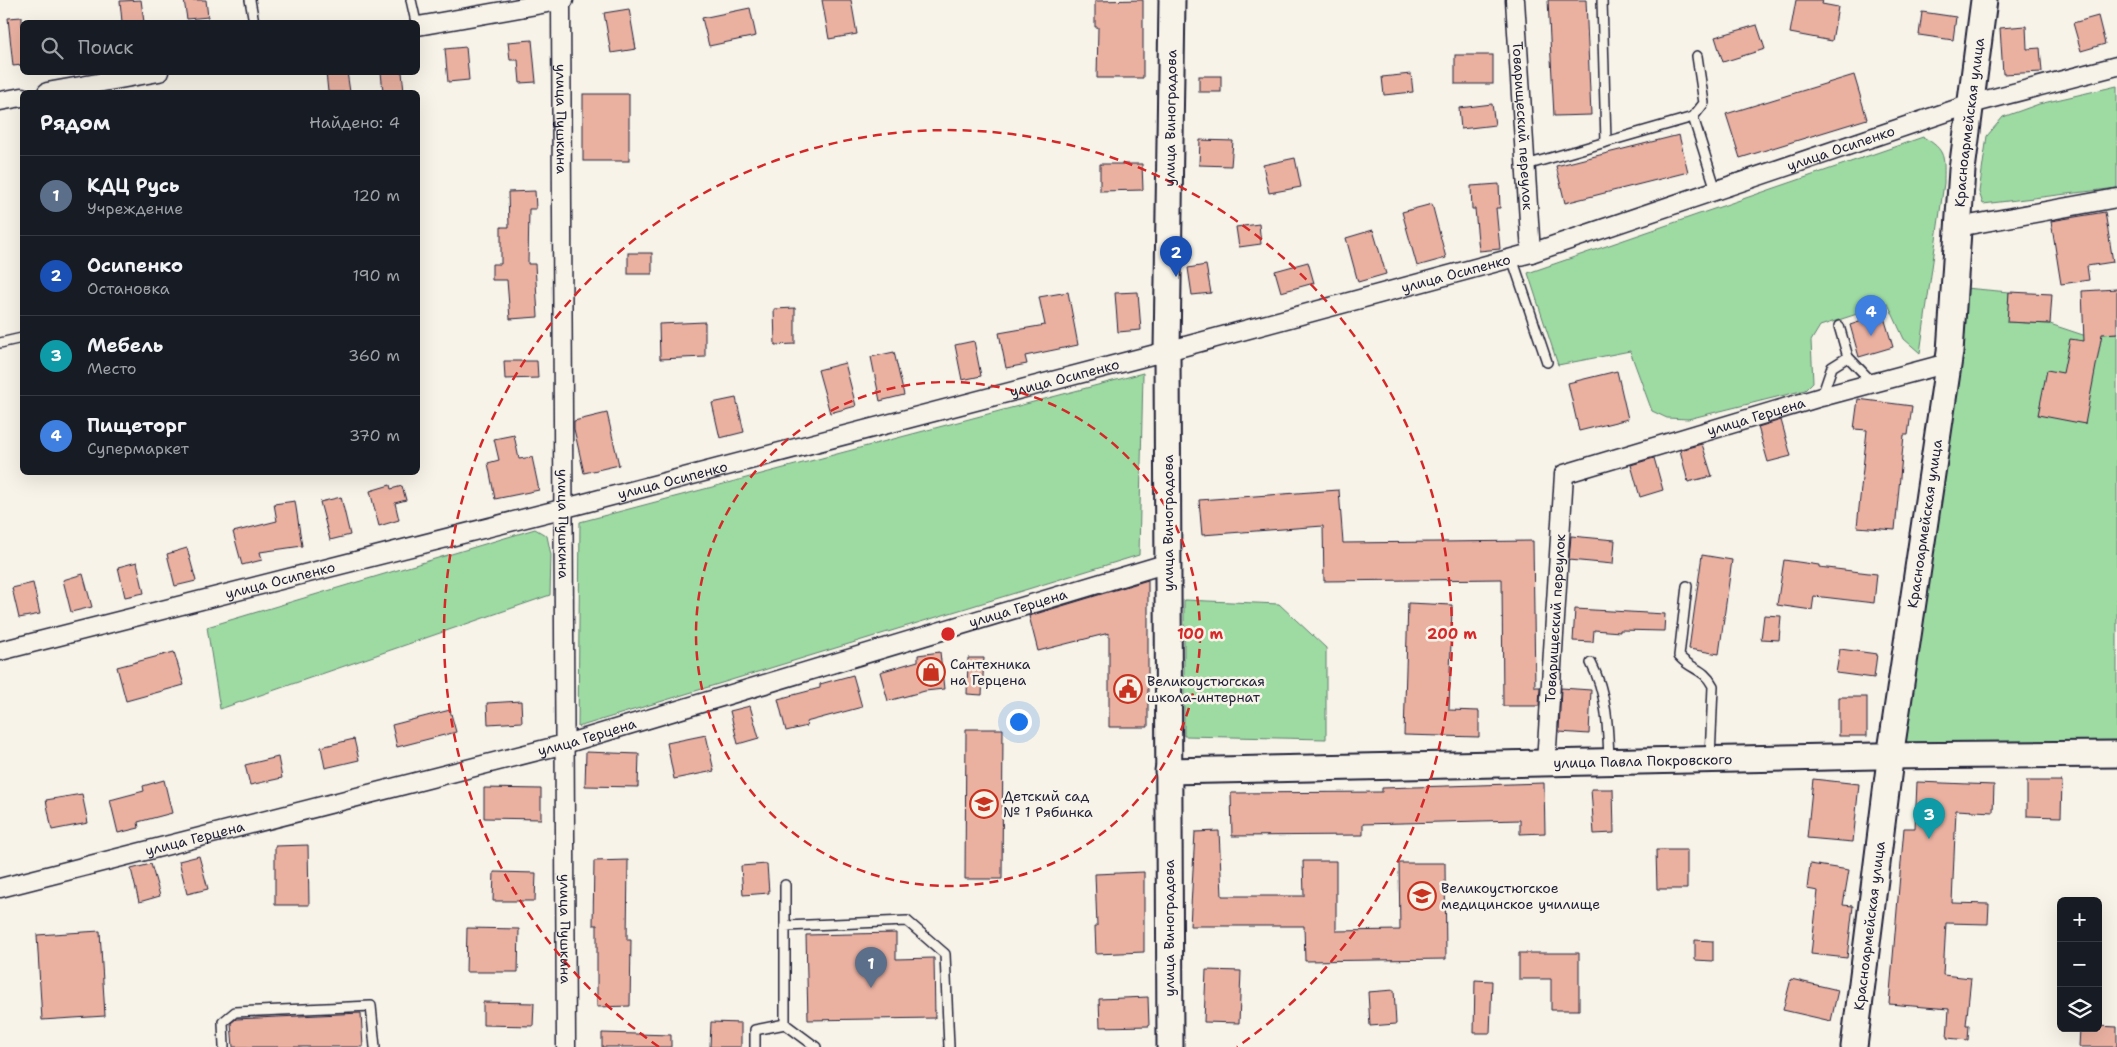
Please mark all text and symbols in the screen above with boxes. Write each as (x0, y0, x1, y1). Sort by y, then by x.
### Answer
search box (20, 20, 420, 75)
icon: search (38, 34, 66, 62)
text: Поиск (78, 35, 133, 60)
street label: Красноармейская улица (1951, 37, 1988, 208)
street label: Товарищеский переулок (1509, 41, 1537, 211)
street label: улица Виноградова (1160, 49, 1180, 187)
street label: улица Пушкина (552, 64, 571, 174)
text: Рядом (40, 109, 110, 137)
text: Найдено: 4 (309, 112, 400, 133)
street label: улица Осипенко (1785, 121, 1897, 175)
text: КДЦ Русь (87, 173, 179, 198)
text: 1 (52, 185, 60, 206)
text: 120 m (353, 185, 400, 206)
text: Учреждение (87, 198, 183, 219)
pin: 2 (1160, 236, 1192, 277)
street label: улица Осипенко (1399, 250, 1513, 297)
text: Осипенко (87, 253, 183, 278)
text: 2 (50, 265, 62, 286)
text: 190 m (353, 265, 400, 286)
text: Остановка (87, 278, 170, 299)
pin: 4 (1855, 295, 1887, 336)
text: Мебель (87, 333, 163, 358)
text: 3 (50, 345, 62, 366)
text: 360 m (348, 345, 400, 366)
street label: улица Осипенко (1008, 355, 1121, 401)
text: Место (87, 358, 137, 379)
street label: улица Герцена (1705, 393, 1808, 440)
text: Пищеторг (87, 413, 187, 438)
text: 4 (50, 425, 62, 446)
text: 370 m (349, 425, 400, 446)
text: Супермаркет (87, 438, 189, 459)
street label: Красноармейская улица (1903, 438, 1946, 609)
street label: улица Виноградова (1159, 454, 1177, 592)
street label: улица Осипенко (616, 457, 729, 503)
street label: улица Пушкина (554, 469, 573, 579)
street label: Товарищеский переулок (1541, 533, 1569, 703)
street label: улица Осипенко (223, 558, 337, 603)
street label: улица Герцена (967, 585, 1070, 631)
text: 100 m (1177, 624, 1223, 644)
text: 200 m (1427, 624, 1477, 644)
centre of rings (939, 625, 957, 643)
place label: Сантехника на Герцена (950, 655, 1031, 689)
shop icon: Сантехника на Герцена (916, 657, 946, 687)
place label: Великоустюгская школа-интернат (1147, 672, 1265, 706)
public building icon: Великоустюгская школа-интернат (1113, 674, 1143, 704)
your location (1006, 709, 1032, 735)
street label: улица Герцена (536, 714, 639, 760)
street label: улица Павла Покровского (1553, 750, 1733, 772)
place label: Детский сад № 1 Рябинка (1003, 787, 1093, 821)
school or university icon: Детский сад № 1 Рябинка (969, 789, 999, 819)
pin: 3 (1913, 798, 1945, 839)
street label: улица Герцена (143, 817, 247, 860)
street label: Красноармейская улица (1850, 840, 1889, 1012)
street label: улица Виноградова (1160, 859, 1178, 997)
street label: улица Пушкина (556, 874, 575, 984)
place label: Великоустюгское медицинское училище (1441, 879, 1600, 913)
school or university icon: Великоустюгское медицинское училище (1407, 881, 1437, 911)
map controls (2057, 897, 2102, 1032)
button: + (2057, 897, 2102, 942)
button: − (2057, 942, 2102, 987)
pin: 1 (855, 947, 887, 988)
button: layers (2057, 987, 2102, 1032)

